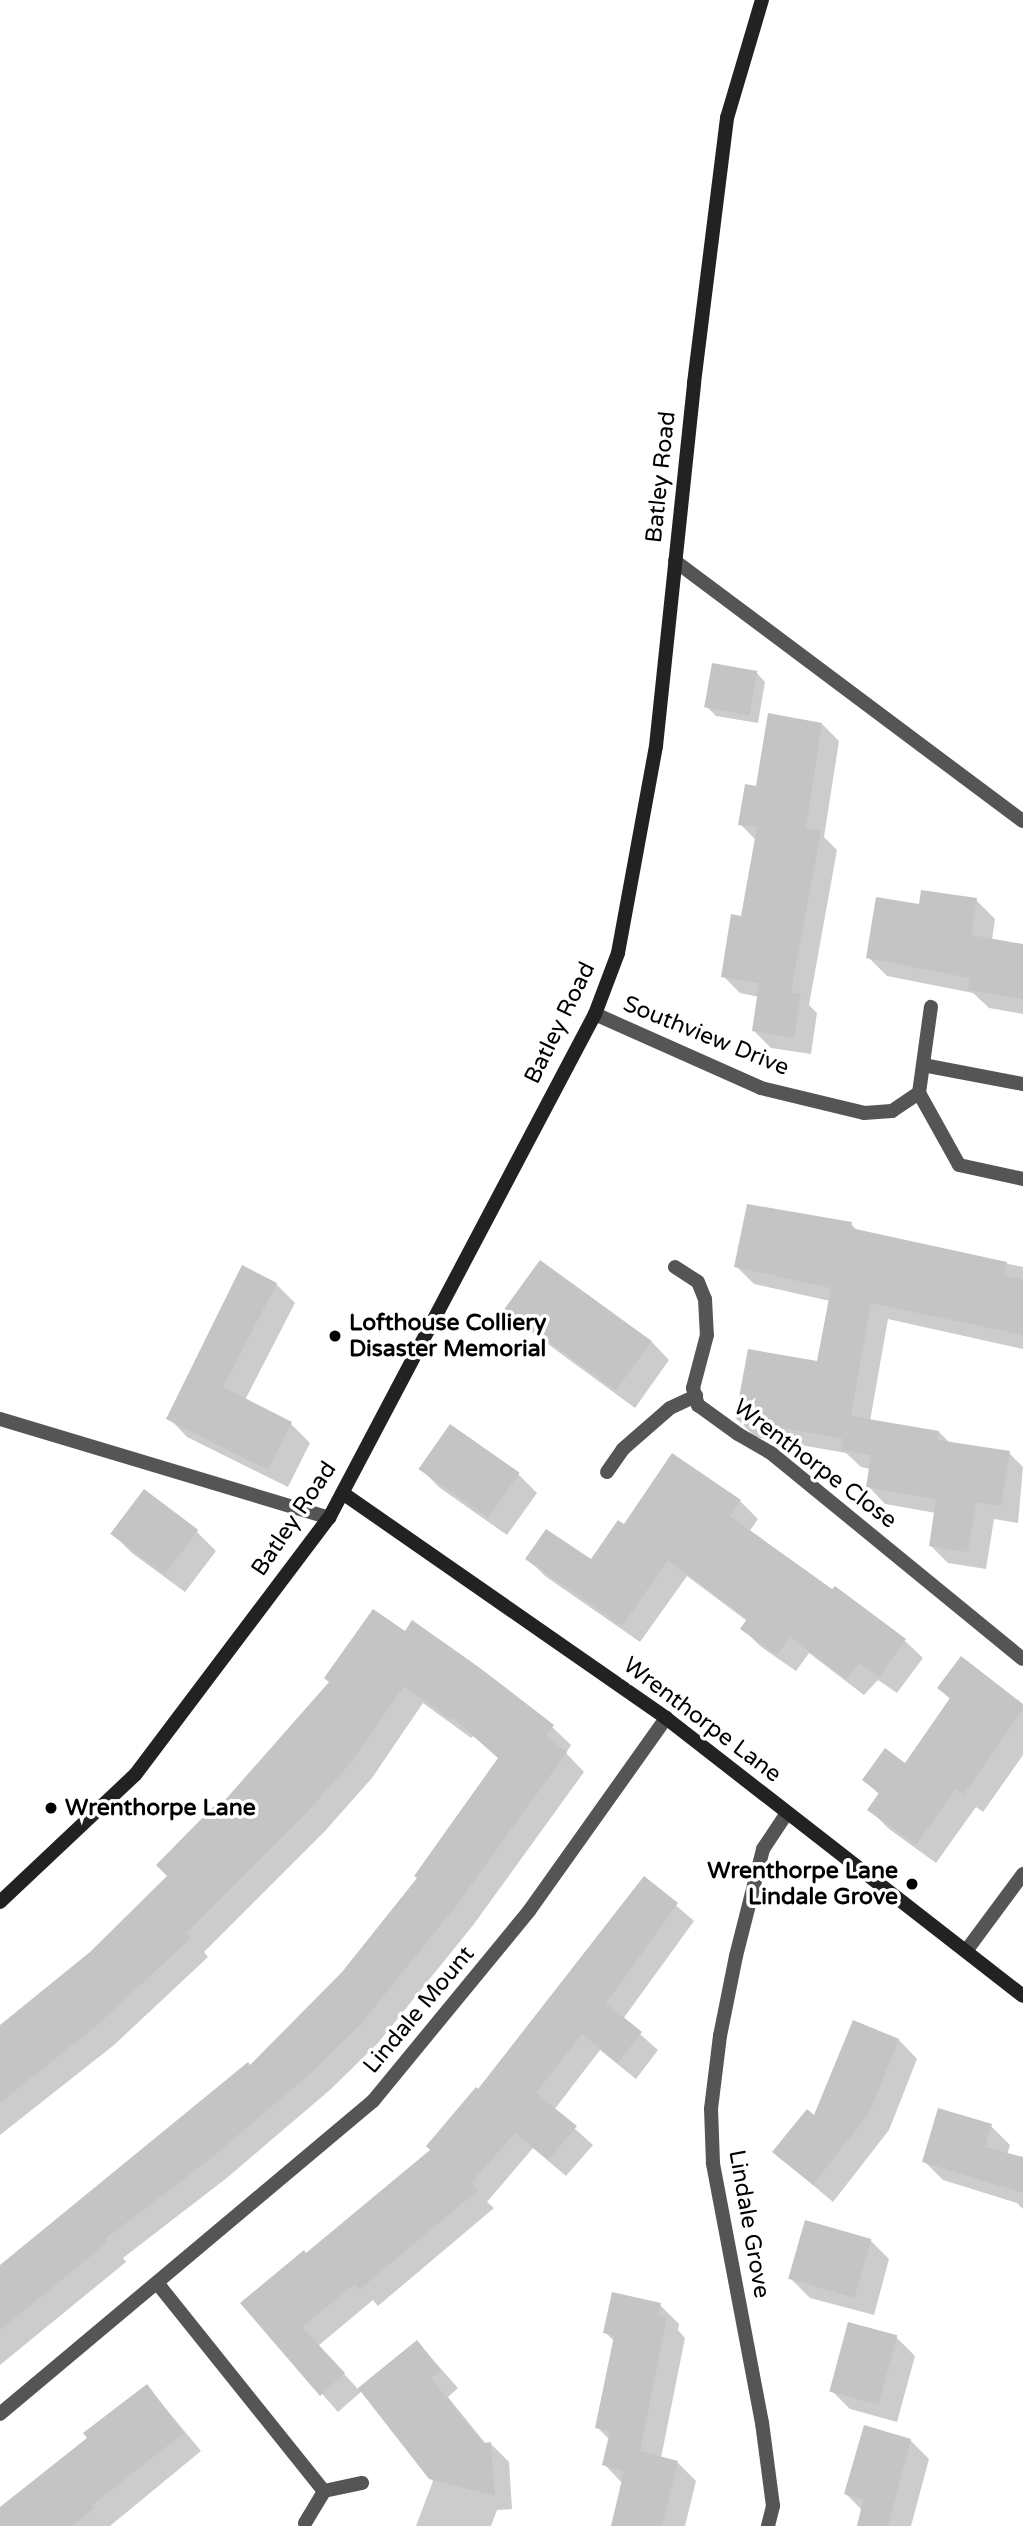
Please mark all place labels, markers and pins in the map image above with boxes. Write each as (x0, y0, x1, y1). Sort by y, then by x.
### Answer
place label: Lofthouse Colliery Disaster Memorial (349, 1309, 546, 1363)
marker: Lofthouse Colliery Disaster Memorial (327, 1328, 343, 1344)
place label: Wrenthorpe Lane (65, 1794, 256, 1822)
marker: Wrenthorpe Lane (43, 1800, 59, 1816)
place label: Wrenthorpe Lane Lindale Grove (707, 1857, 898, 1911)
marker: Wrenthorpe Lane Lindale Grove (904, 1876, 920, 1892)

